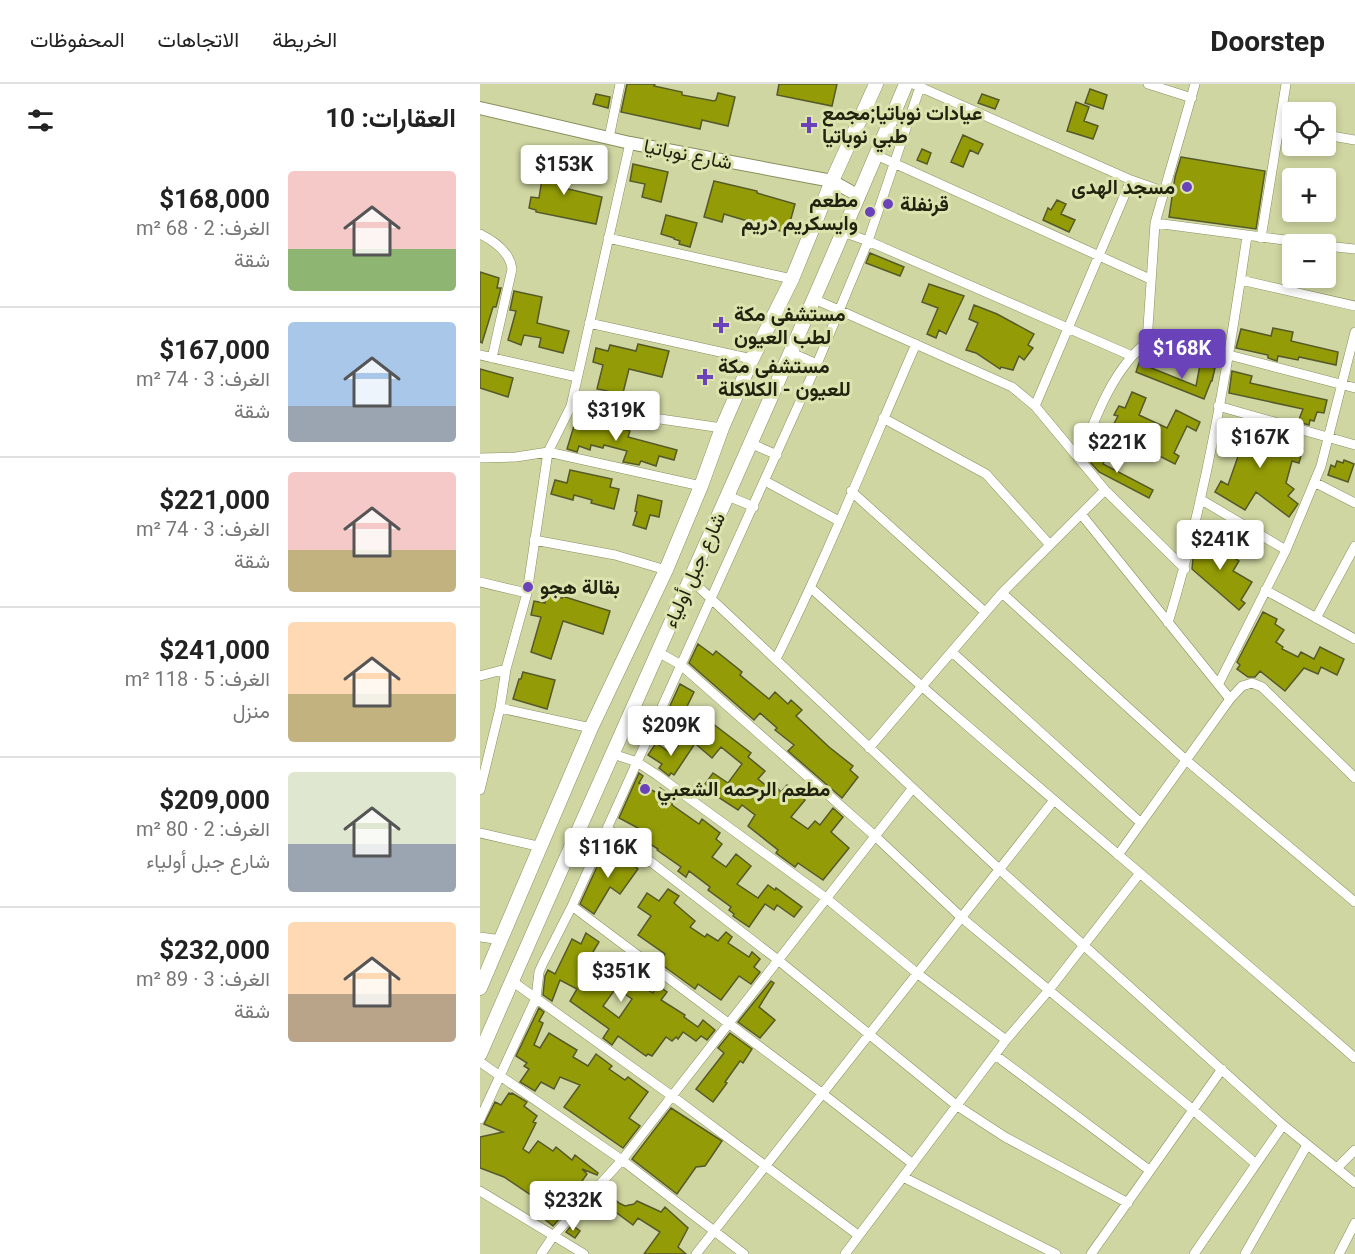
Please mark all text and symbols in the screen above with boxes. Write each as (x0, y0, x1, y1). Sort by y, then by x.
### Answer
text: Doorstep (1210, 25, 1325, 58)
text: المحفوظات (30, 28, 125, 52)
text: الاتجاهات (158, 28, 239, 52)
text: الخريطة (272, 28, 337, 52)
place label: عيادات نوباتيا;مجمع طبي نوباتيا (822, 101, 982, 153)
map controls (1282, 102, 1336, 288)
button: locate (1282, 102, 1336, 156)
text: العقارات: 10 (325, 103, 456, 133)
icon: filters (24, 104, 57, 137)
marker: عيادات نوباتيا;مجمع طبي نوباتيا (800, 116, 818, 134)
street label: شارع نوباتيا (641, 134, 734, 176)
pin: $153K (522, 145, 606, 196)
text: $153K (535, 152, 593, 176)
button: + (1282, 168, 1336, 222)
place label: مسجد الهدى (1071, 175, 1175, 200)
marker: مسجد الهدى (1180, 180, 1194, 194)
text: $168,000 (159, 184, 270, 214)
place label: مطعم وايسكريم دريم (741, 188, 858, 236)
place label: قرنفلة (900, 192, 949, 217)
icon: home (336, 195, 408, 267)
marker: قرنفلة (881, 197, 895, 211)
marker: مطعم وايسكريم دريم (863, 205, 877, 219)
text: الغرف: 2 · 68 m² (136, 216, 270, 240)
button: − (1282, 234, 1336, 288)
text: شقة (234, 248, 270, 272)
place label: مستشفى مكة لطب العيون (734, 302, 846, 350)
marker: مستشفى مكة لطب العيون (712, 316, 730, 334)
pin: $168K (1140, 329, 1224, 380)
text: $167,000 (159, 335, 270, 365)
text: $168K (1153, 336, 1211, 360)
icon: home (336, 346, 408, 418)
place label: مستشفى مكة للعيون - الكلاكلة (718, 354, 851, 402)
text: الغرف: 3 · 74 m² (136, 367, 270, 391)
marker: مستشفى مكة للعيون - الكلاكلة (696, 368, 714, 386)
pin: $319K (574, 391, 658, 442)
text: $319K (587, 398, 645, 422)
text: شقة (234, 399, 270, 423)
pin: $167K (1218, 418, 1302, 469)
pin: $221K (1075, 423, 1159, 474)
text: $167K (1231, 425, 1289, 449)
text: $221K (1088, 430, 1146, 454)
text: $221,000 (159, 485, 270, 515)
icon: home (336, 496, 408, 568)
street label: شارع جبل أولياء (658, 509, 732, 632)
text: الغرف: 3 · 74 m² (136, 517, 270, 541)
pin: $241K (1178, 520, 1262, 571)
text: $241K (1191, 527, 1249, 551)
text: شقة (234, 549, 270, 573)
place label: بقالة هجو (540, 575, 620, 600)
marker: بقالة هجو (521, 580, 535, 594)
text: $241,000 (159, 635, 270, 665)
icon: home (336, 646, 408, 718)
text: الغرف: 5 · 118 m² (125, 667, 270, 691)
text: منزل (233, 699, 270, 723)
pin: $209K (629, 706, 713, 757)
text: $209K (642, 713, 700, 737)
place label: مطعم الرحمه الشعبي (657, 777, 831, 806)
marker: مطعم الرحمه الشعبي (638, 782, 652, 796)
text: $209,000 (159, 785, 270, 815)
icon: home (336, 796, 408, 868)
text: الغرف: 2 · 80 m² (136, 817, 270, 841)
pin: $116K (566, 828, 650, 879)
text: $116K (579, 835, 637, 859)
text: شارع جبل أولياء (146, 849, 270, 873)
text: $232,000 (159, 935, 270, 965)
icon: home (336, 946, 408, 1018)
pin: $351K (579, 952, 663, 1003)
text: $351K (592, 959, 650, 983)
text: الغرف: 3 · 89 m² (136, 967, 270, 991)
text: شقة (234, 999, 270, 1023)
pin: $232K (531, 1181, 615, 1232)
text: $232K (544, 1188, 602, 1212)

